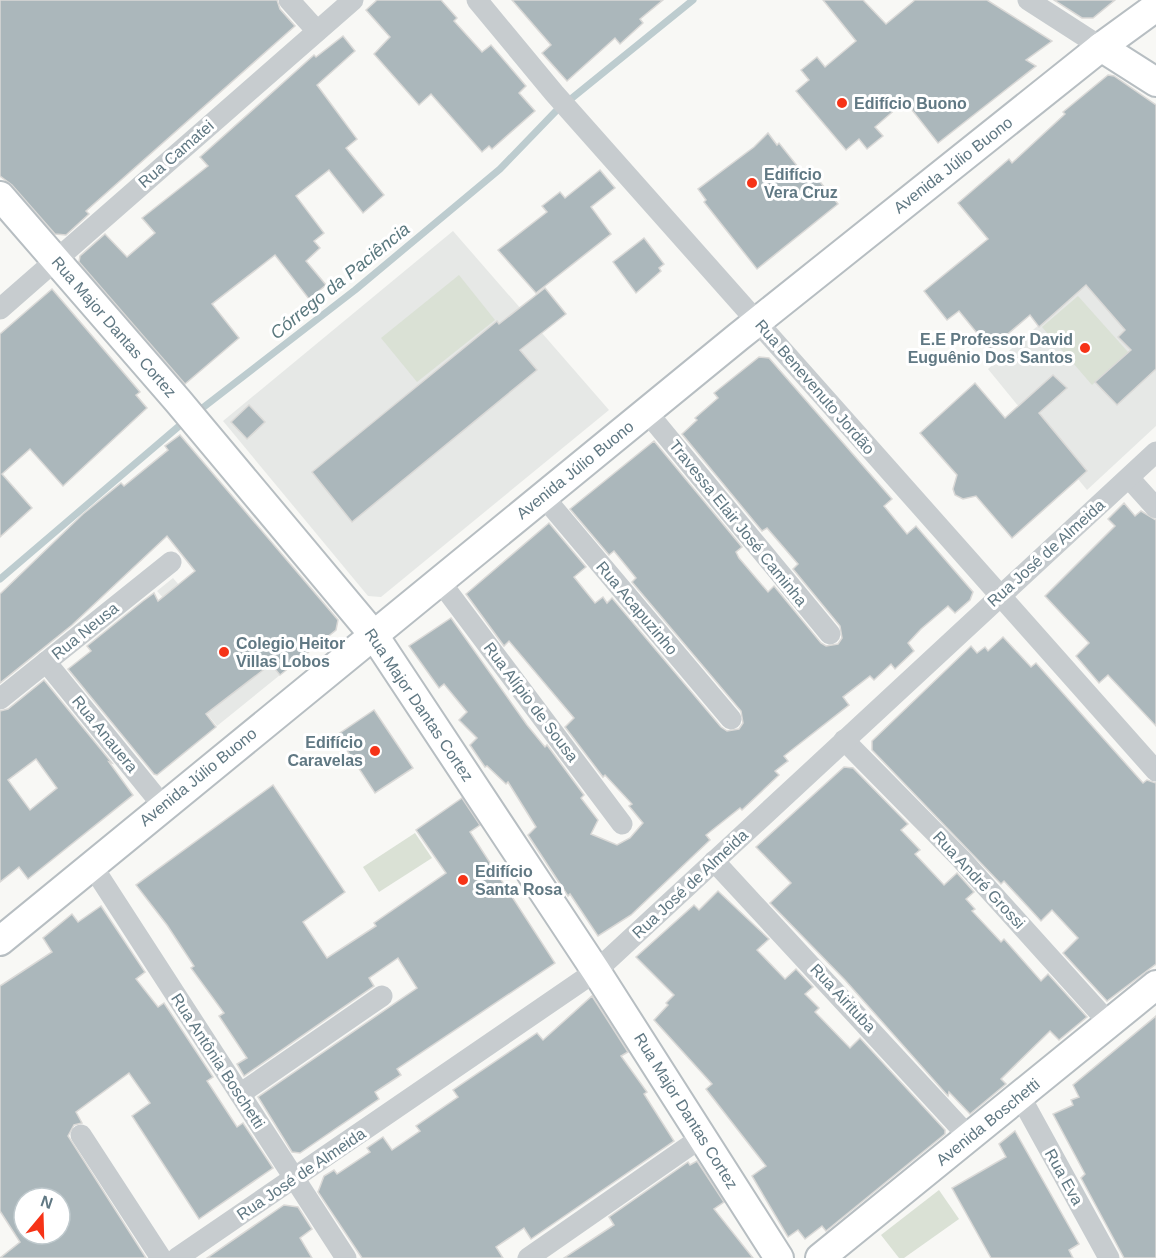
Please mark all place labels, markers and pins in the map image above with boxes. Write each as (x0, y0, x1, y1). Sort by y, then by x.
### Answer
place label: Edifício Buono (854, 95, 967, 112)
marker: Edifício Buono (835, 96, 849, 110)
place label: Edifício Vera Cruz (764, 166, 838, 201)
marker: Edifício Vera Cruz (745, 176, 759, 190)
place label: E.E Professor David Euguênio Dos Santos (908, 331, 1073, 366)
marker: E.E Professor David Euguênio Dos Santos (1078, 341, 1092, 355)
place label: Colegio Heitor Villas Lobos (236, 635, 345, 670)
marker: Colegio Heitor Villas Lobos (217, 645, 231, 659)
place label: Edifício Caravelas (287, 734, 363, 769)
marker: Edifício Caravelas (368, 744, 382, 758)
place label: Edifício Santa Rosa (475, 863, 562, 898)
marker: Edifício Santa Rosa (456, 873, 470, 887)

